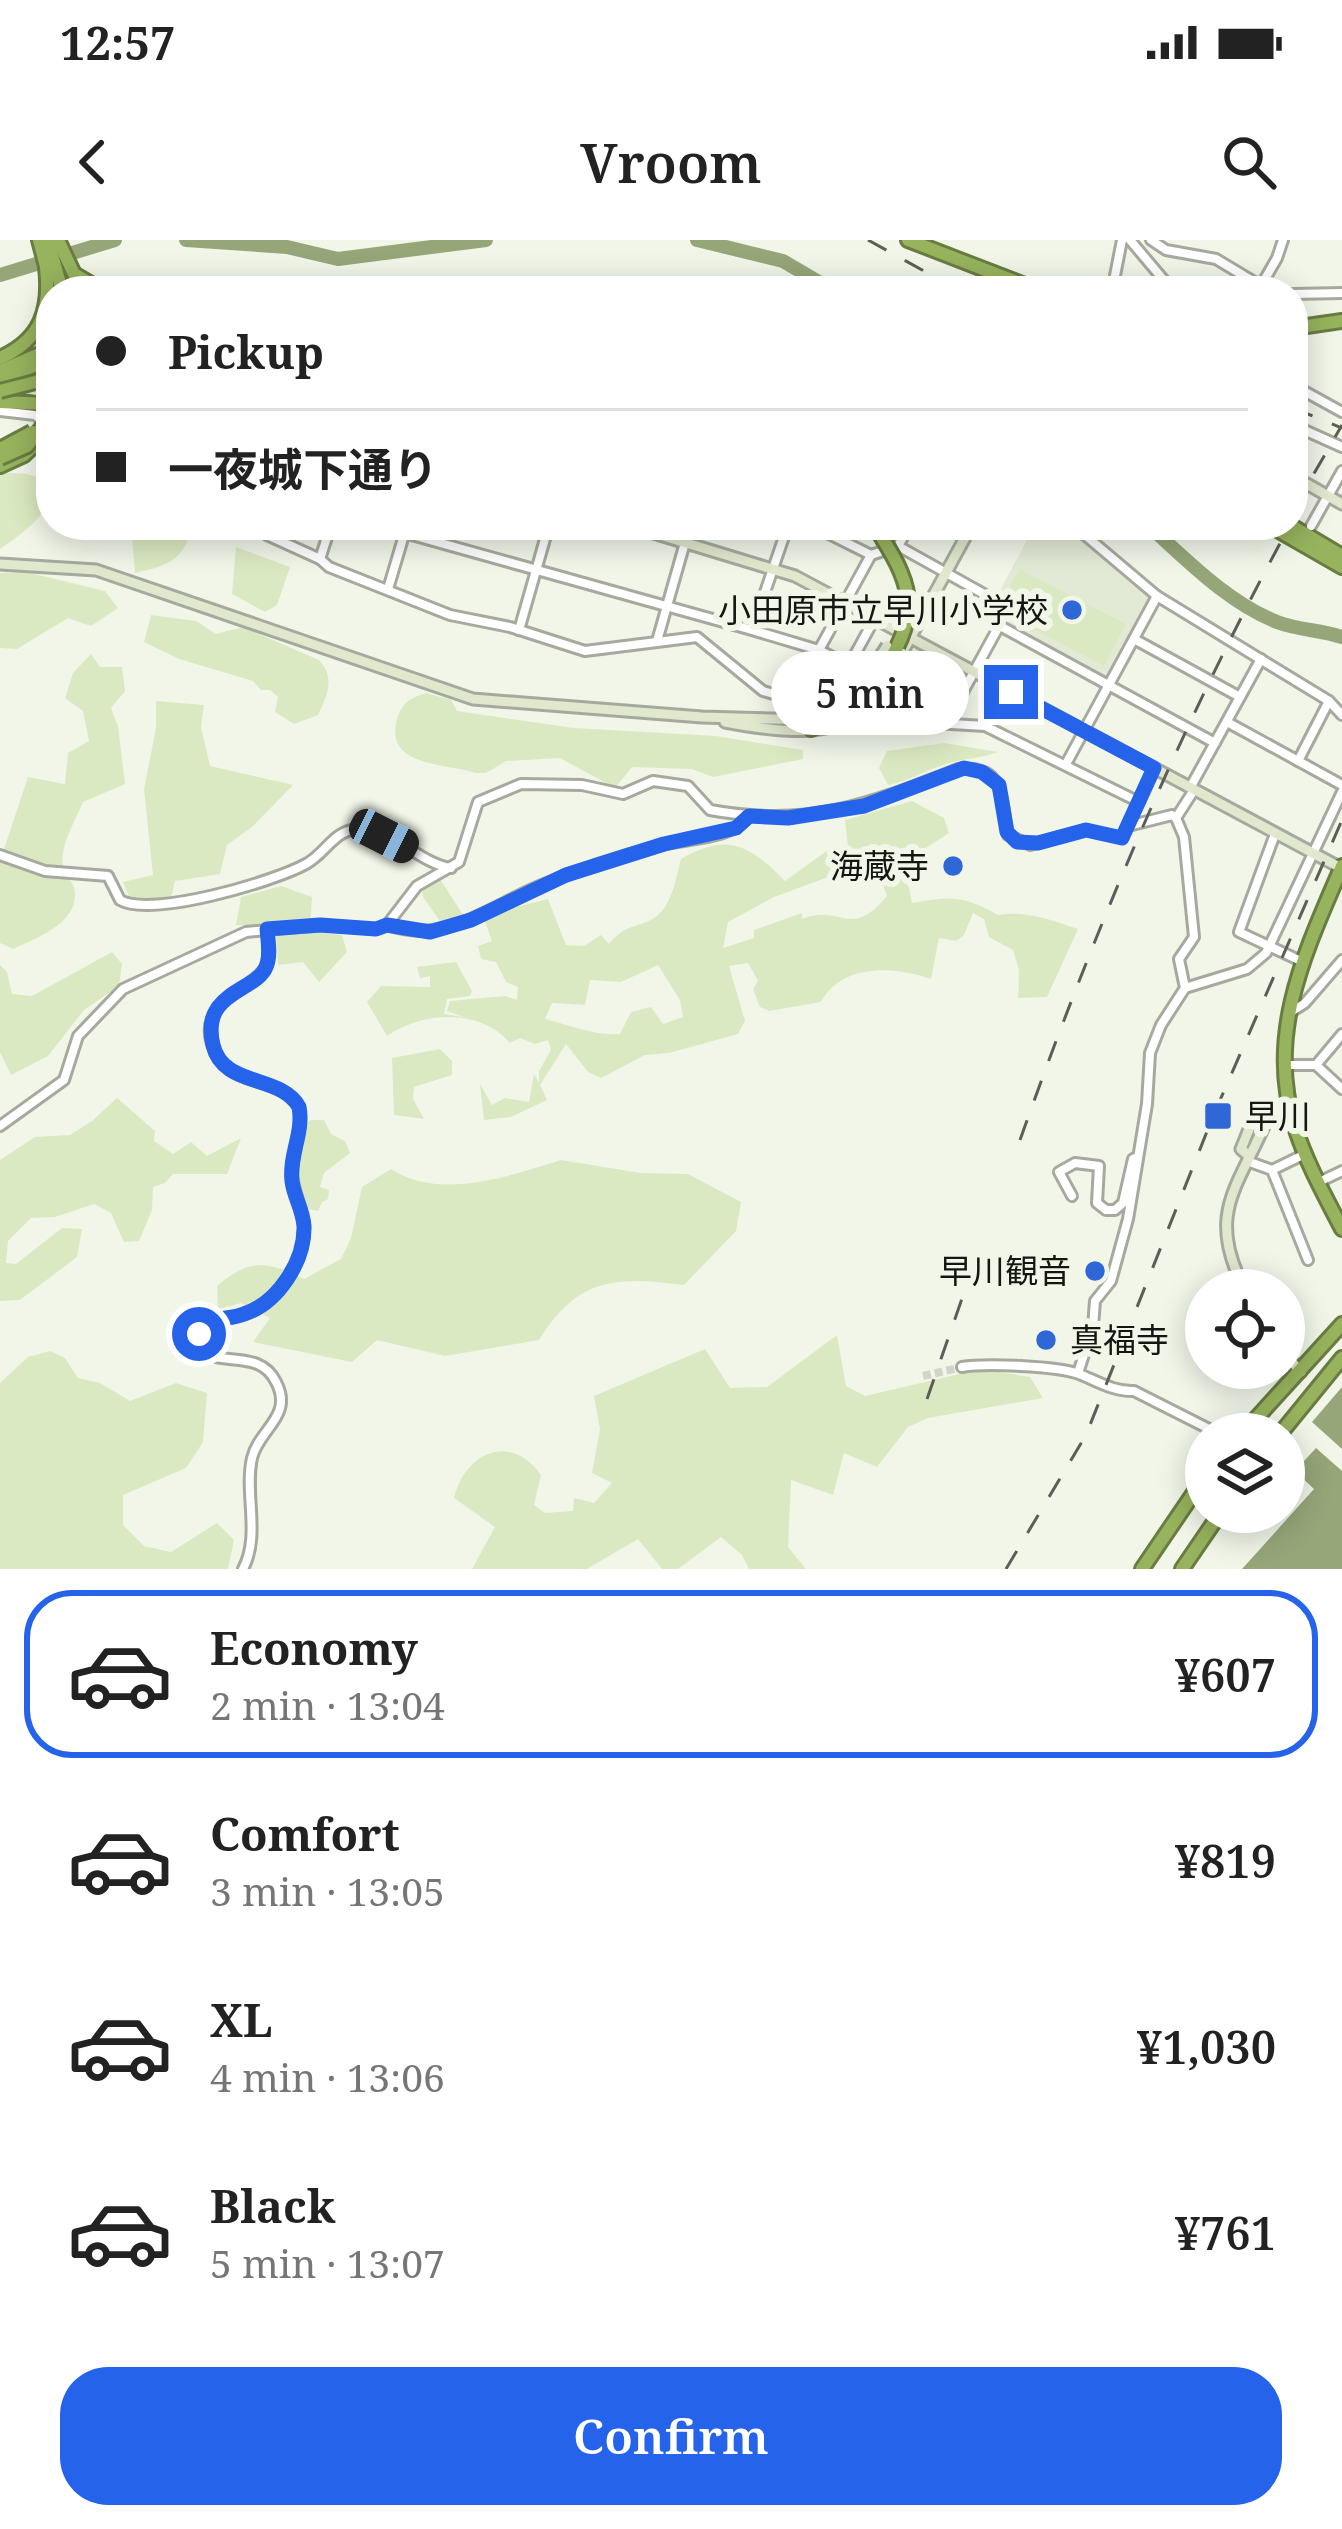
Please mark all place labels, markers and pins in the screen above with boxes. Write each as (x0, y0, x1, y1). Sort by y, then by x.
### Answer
place label: 小田原市立早川小学校 (718, 587, 1048, 632)
marker: 小田原市立早川小学校 (1059, 597, 1085, 623)
place label: 海蔵寺 (830, 843, 929, 888)
marker: 海蔵寺 (940, 853, 966, 879)
place label: 早川 (1245, 1093, 1311, 1138)
marker: 早川 (1202, 1100, 1234, 1132)
place label: 早川観音 (939, 1248, 1071, 1293)
marker: 早川観音 (1082, 1258, 1108, 1284)
place label: 真福寺 (1070, 1317, 1169, 1362)
marker: 真福寺 (1033, 1327, 1059, 1353)

